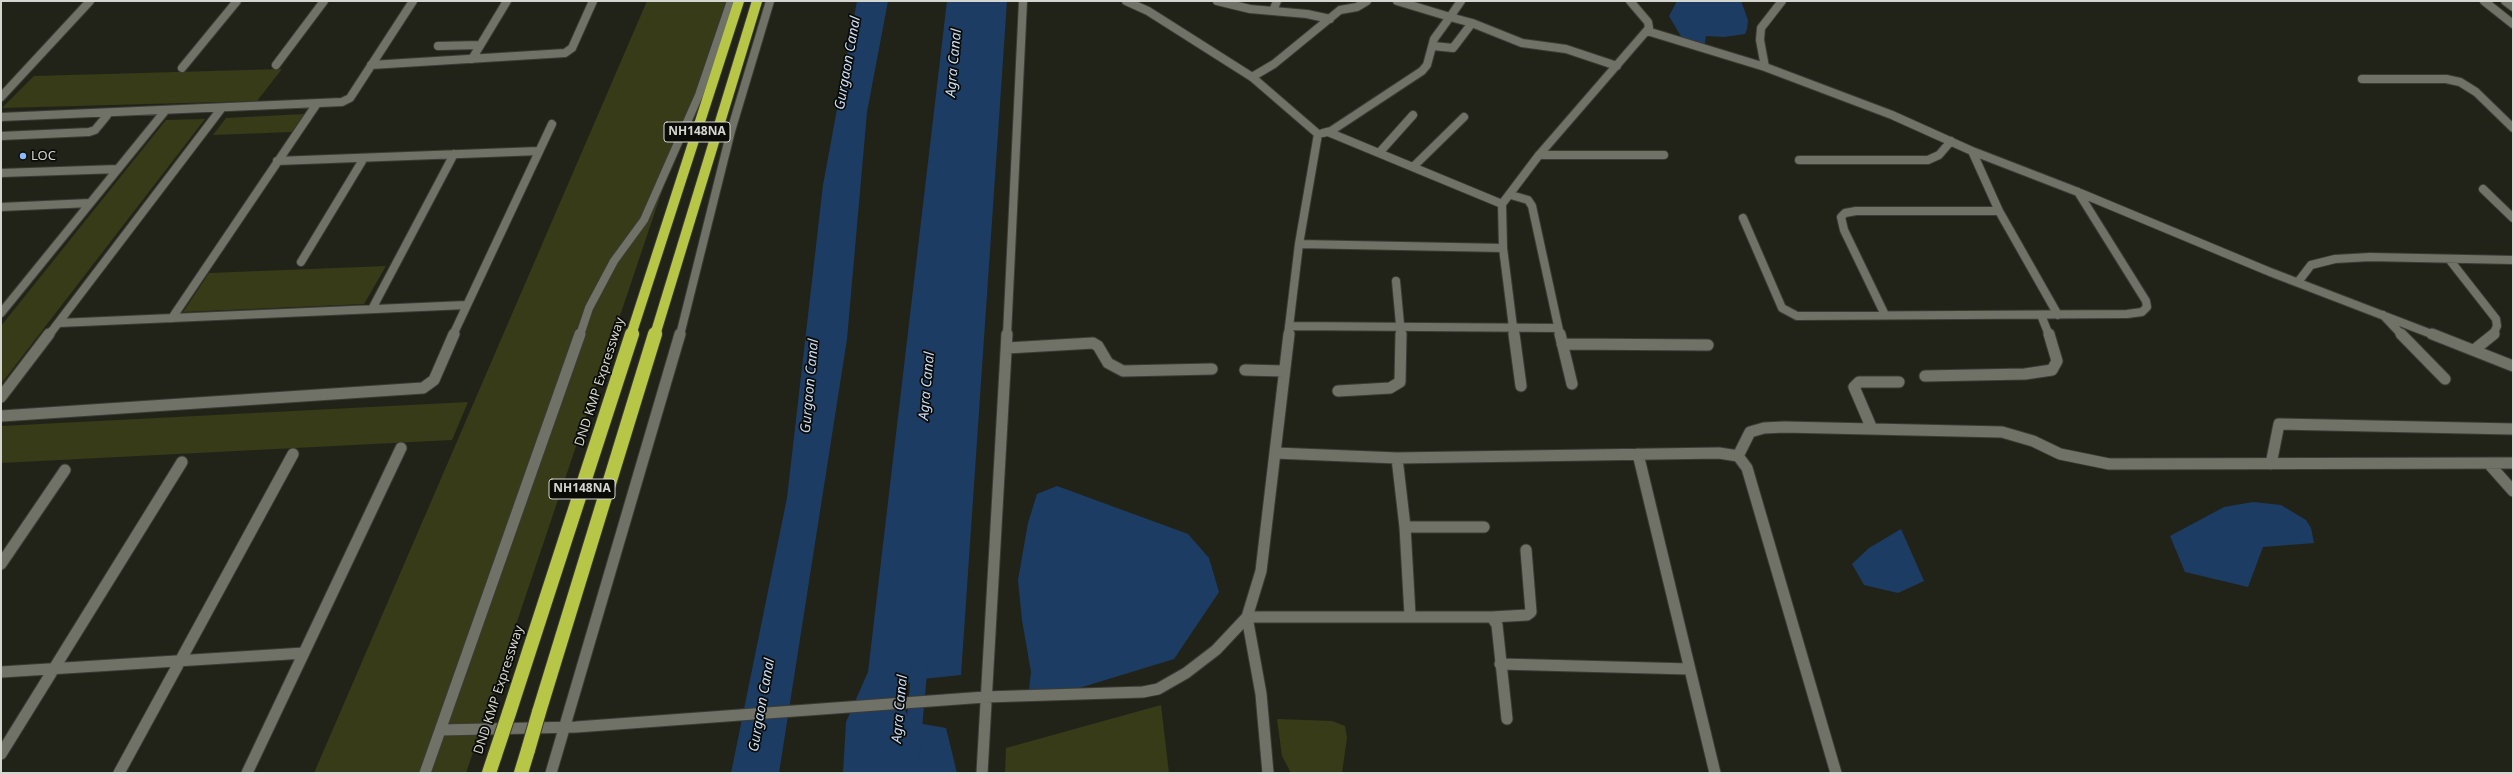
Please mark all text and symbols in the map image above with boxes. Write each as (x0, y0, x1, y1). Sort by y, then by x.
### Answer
water label: Gurgaon Canal (832, 15, 864, 111)
water label: Agra Canal (943, 28, 965, 98)
road number: NH148NA (664, 122, 730, 142)
place label: LOC (31, 148, 56, 164)
marker: LOC (18, 151, 28, 161)
street label: DND KMP Expressway (572, 316, 628, 448)
water label: Gurgaon Canal (798, 338, 822, 434)
water label: Agra Canal (916, 351, 938, 421)
road number: NH148NA (549, 479, 615, 499)
street label: DND KMP Expressway (471, 624, 527, 756)
water label: Gurgaon Canal (746, 657, 778, 753)
water label: Agra Canal (889, 674, 911, 744)

